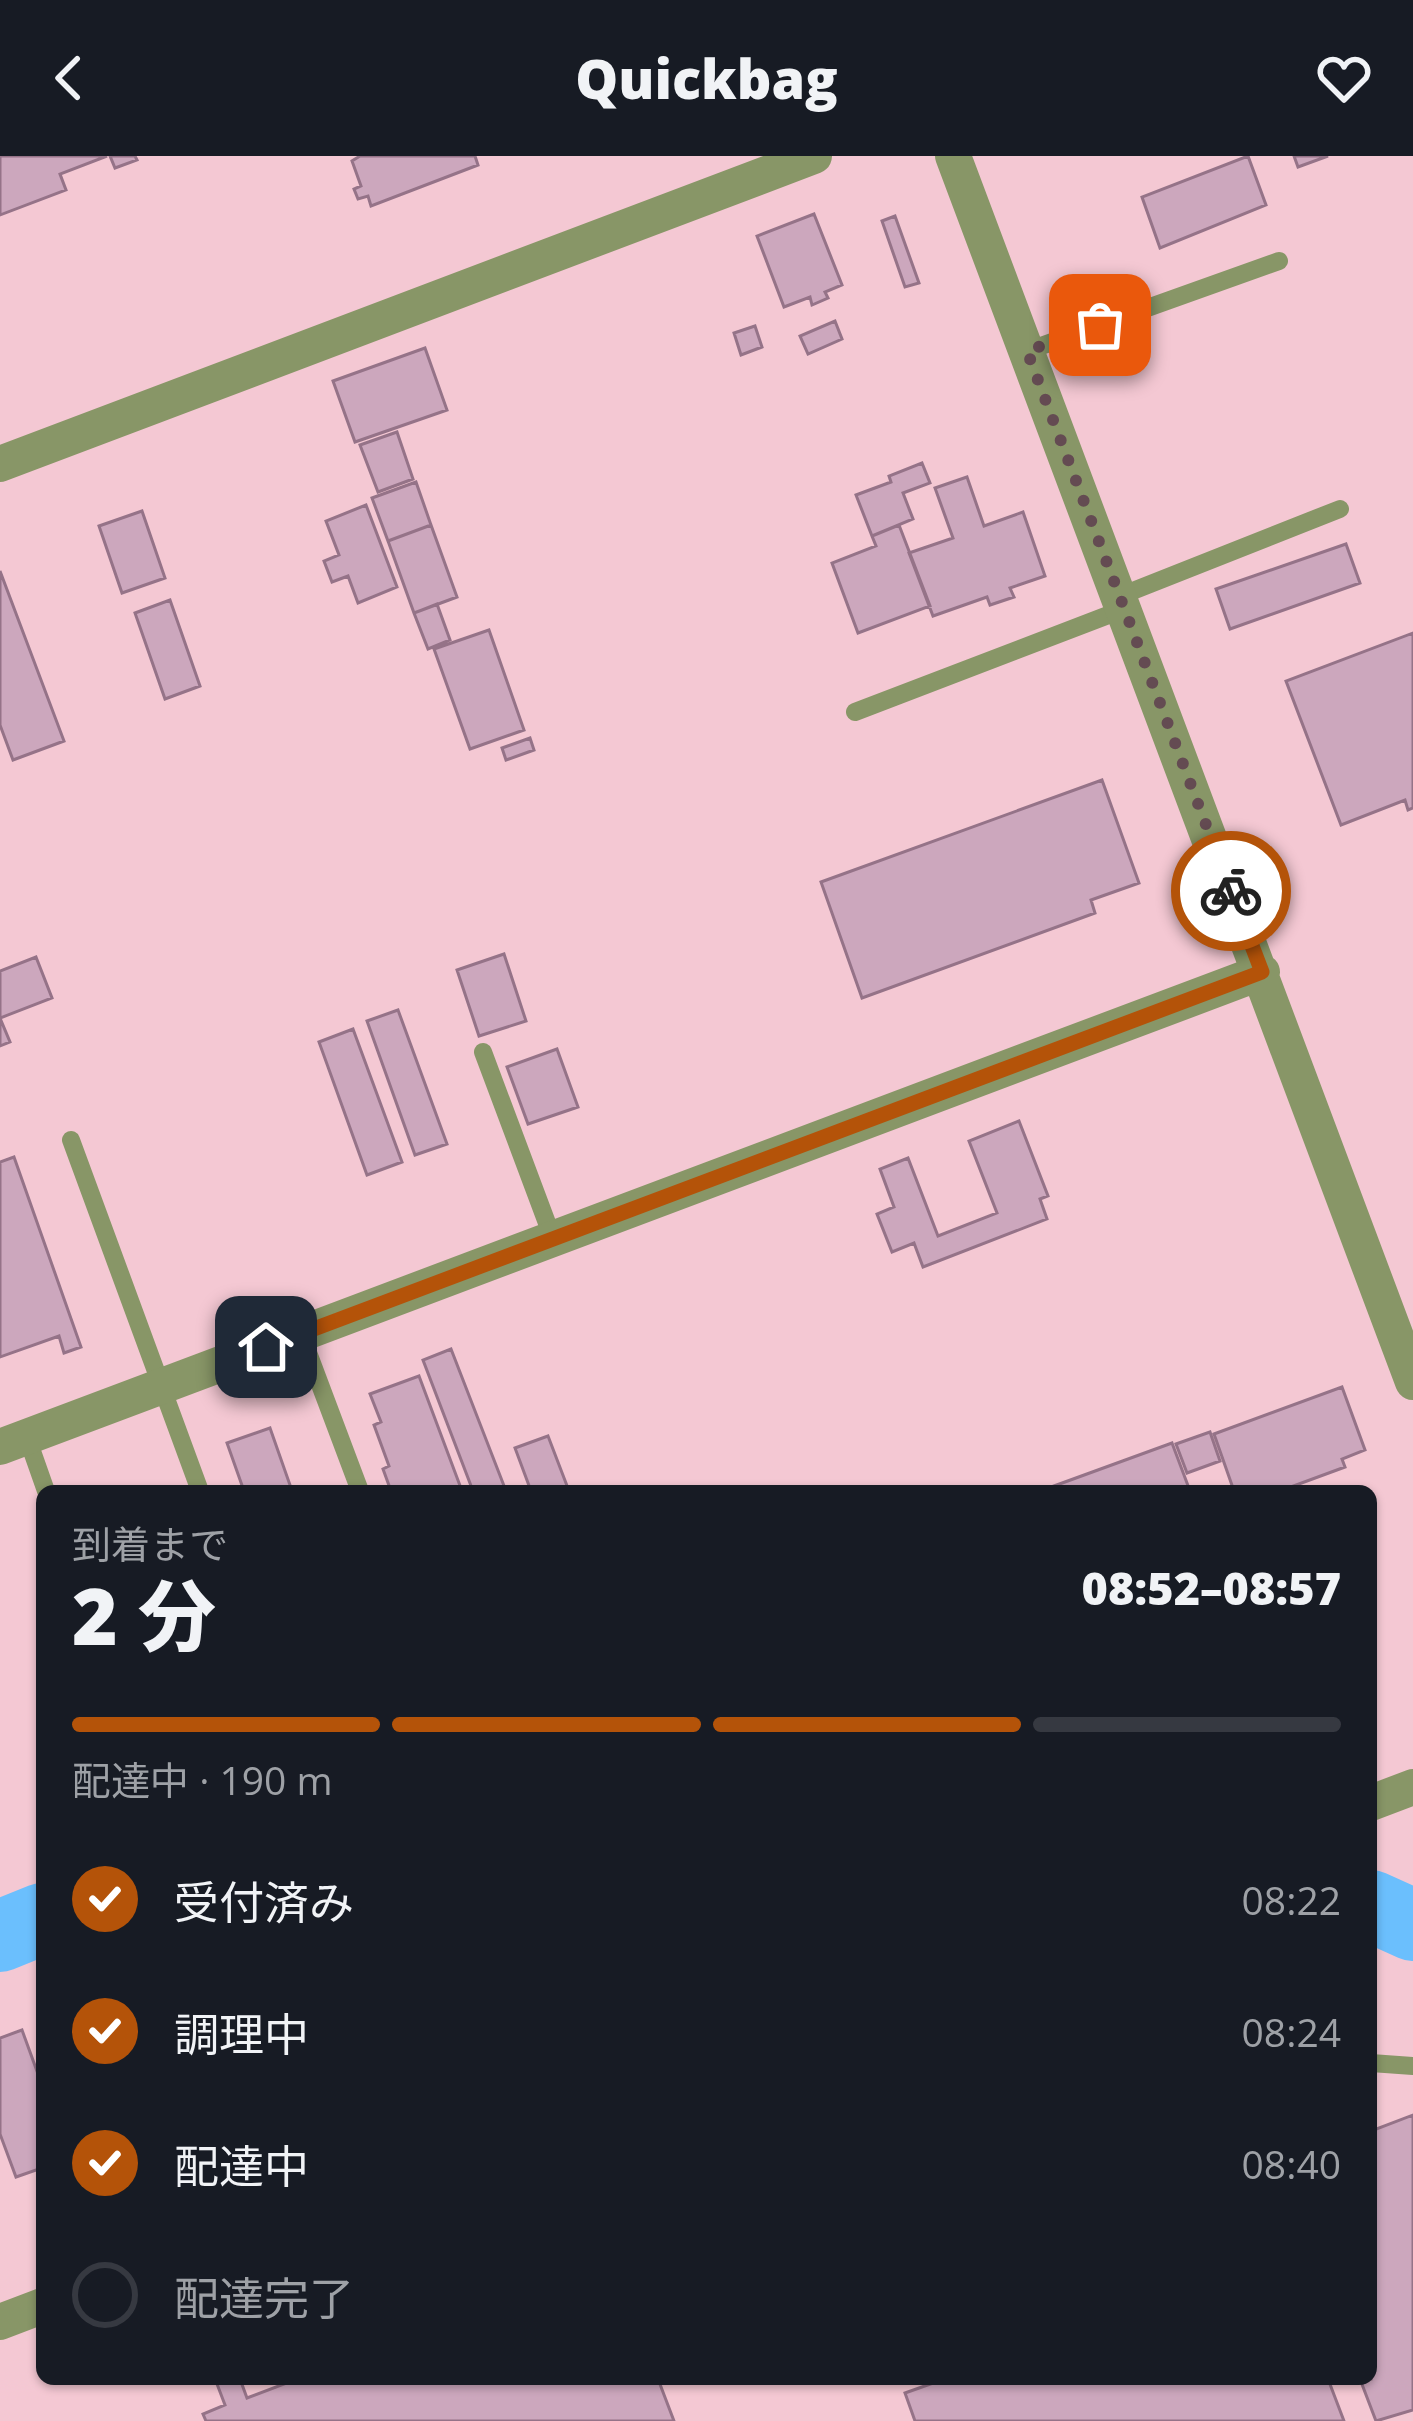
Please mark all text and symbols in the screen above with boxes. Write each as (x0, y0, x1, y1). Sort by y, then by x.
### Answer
text: Quickbag (575, 41, 838, 115)
icon: back (36, 45, 102, 111)
icon: heart (1311, 45, 1377, 111)
pin (1049, 274, 1151, 376)
icon: bag (1067, 292, 1133, 358)
courier (1171, 831, 1291, 951)
icon: bike (1198, 858, 1264, 924)
pin (215, 1296, 317, 1398)
icon: home (233, 1314, 299, 1380)
text: 到着まで (72, 1517, 228, 1570)
text: 08:52–08:57 (1082, 1557, 1341, 1618)
text: 2 分 (72, 1562, 216, 1668)
text: 配達中 · 190 m (72, 1753, 333, 1806)
icon: check (72, 1866, 138, 1932)
text: 受付済み (174, 1871, 354, 1932)
text: 08:22 (1242, 1873, 1341, 1926)
icon: check (72, 1998, 138, 2064)
text: 調理中 (174, 2003, 309, 2064)
text: 08:24 (1242, 2005, 1341, 2058)
icon: check (72, 2130, 138, 2196)
text: 配達中 (174, 2135, 309, 2196)
text: 08:40 (1242, 2137, 1341, 2190)
text: 配達完了 (174, 2267, 354, 2328)

